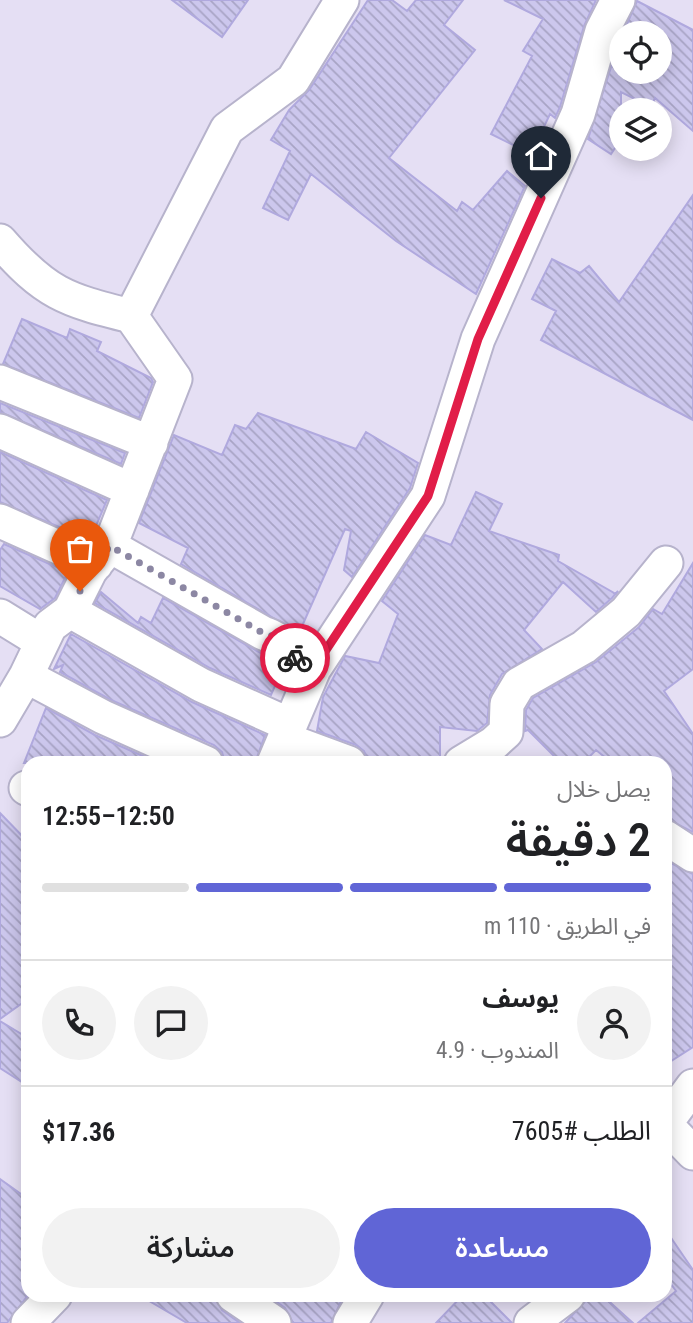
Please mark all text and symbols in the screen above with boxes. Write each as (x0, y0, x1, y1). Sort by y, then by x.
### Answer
map controls (609, 21, 672, 161)
button: locate (609, 21, 672, 84)
button: layers (609, 98, 672, 161)
pin (511, 126, 571, 198)
icon: home (522, 137, 560, 175)
pin (50, 519, 110, 591)
icon: bag (61, 530, 99, 568)
courier (260, 623, 330, 693)
icon: bike (276, 639, 314, 677)
text: يصل خلال (557, 776, 651, 803)
text: 12:50–12:55 (42, 801, 175, 831)
text: 2 دقيقة (506, 813, 651, 867)
text: في الطريق · 110 m (484, 913, 651, 940)
text: يوسف (482, 983, 559, 1013)
button: phone (42, 986, 116, 1060)
button: chat (134, 986, 208, 1060)
button: person (577, 986, 651, 1060)
text: المندوب · 4.9 (436, 1037, 559, 1064)
text: الطلب #7605 (512, 1116, 651, 1146)
text: $17.36 (42, 1117, 115, 1147)
button: مشاركة (42, 1208, 340, 1288)
button: مساعدة (354, 1208, 651, 1288)

